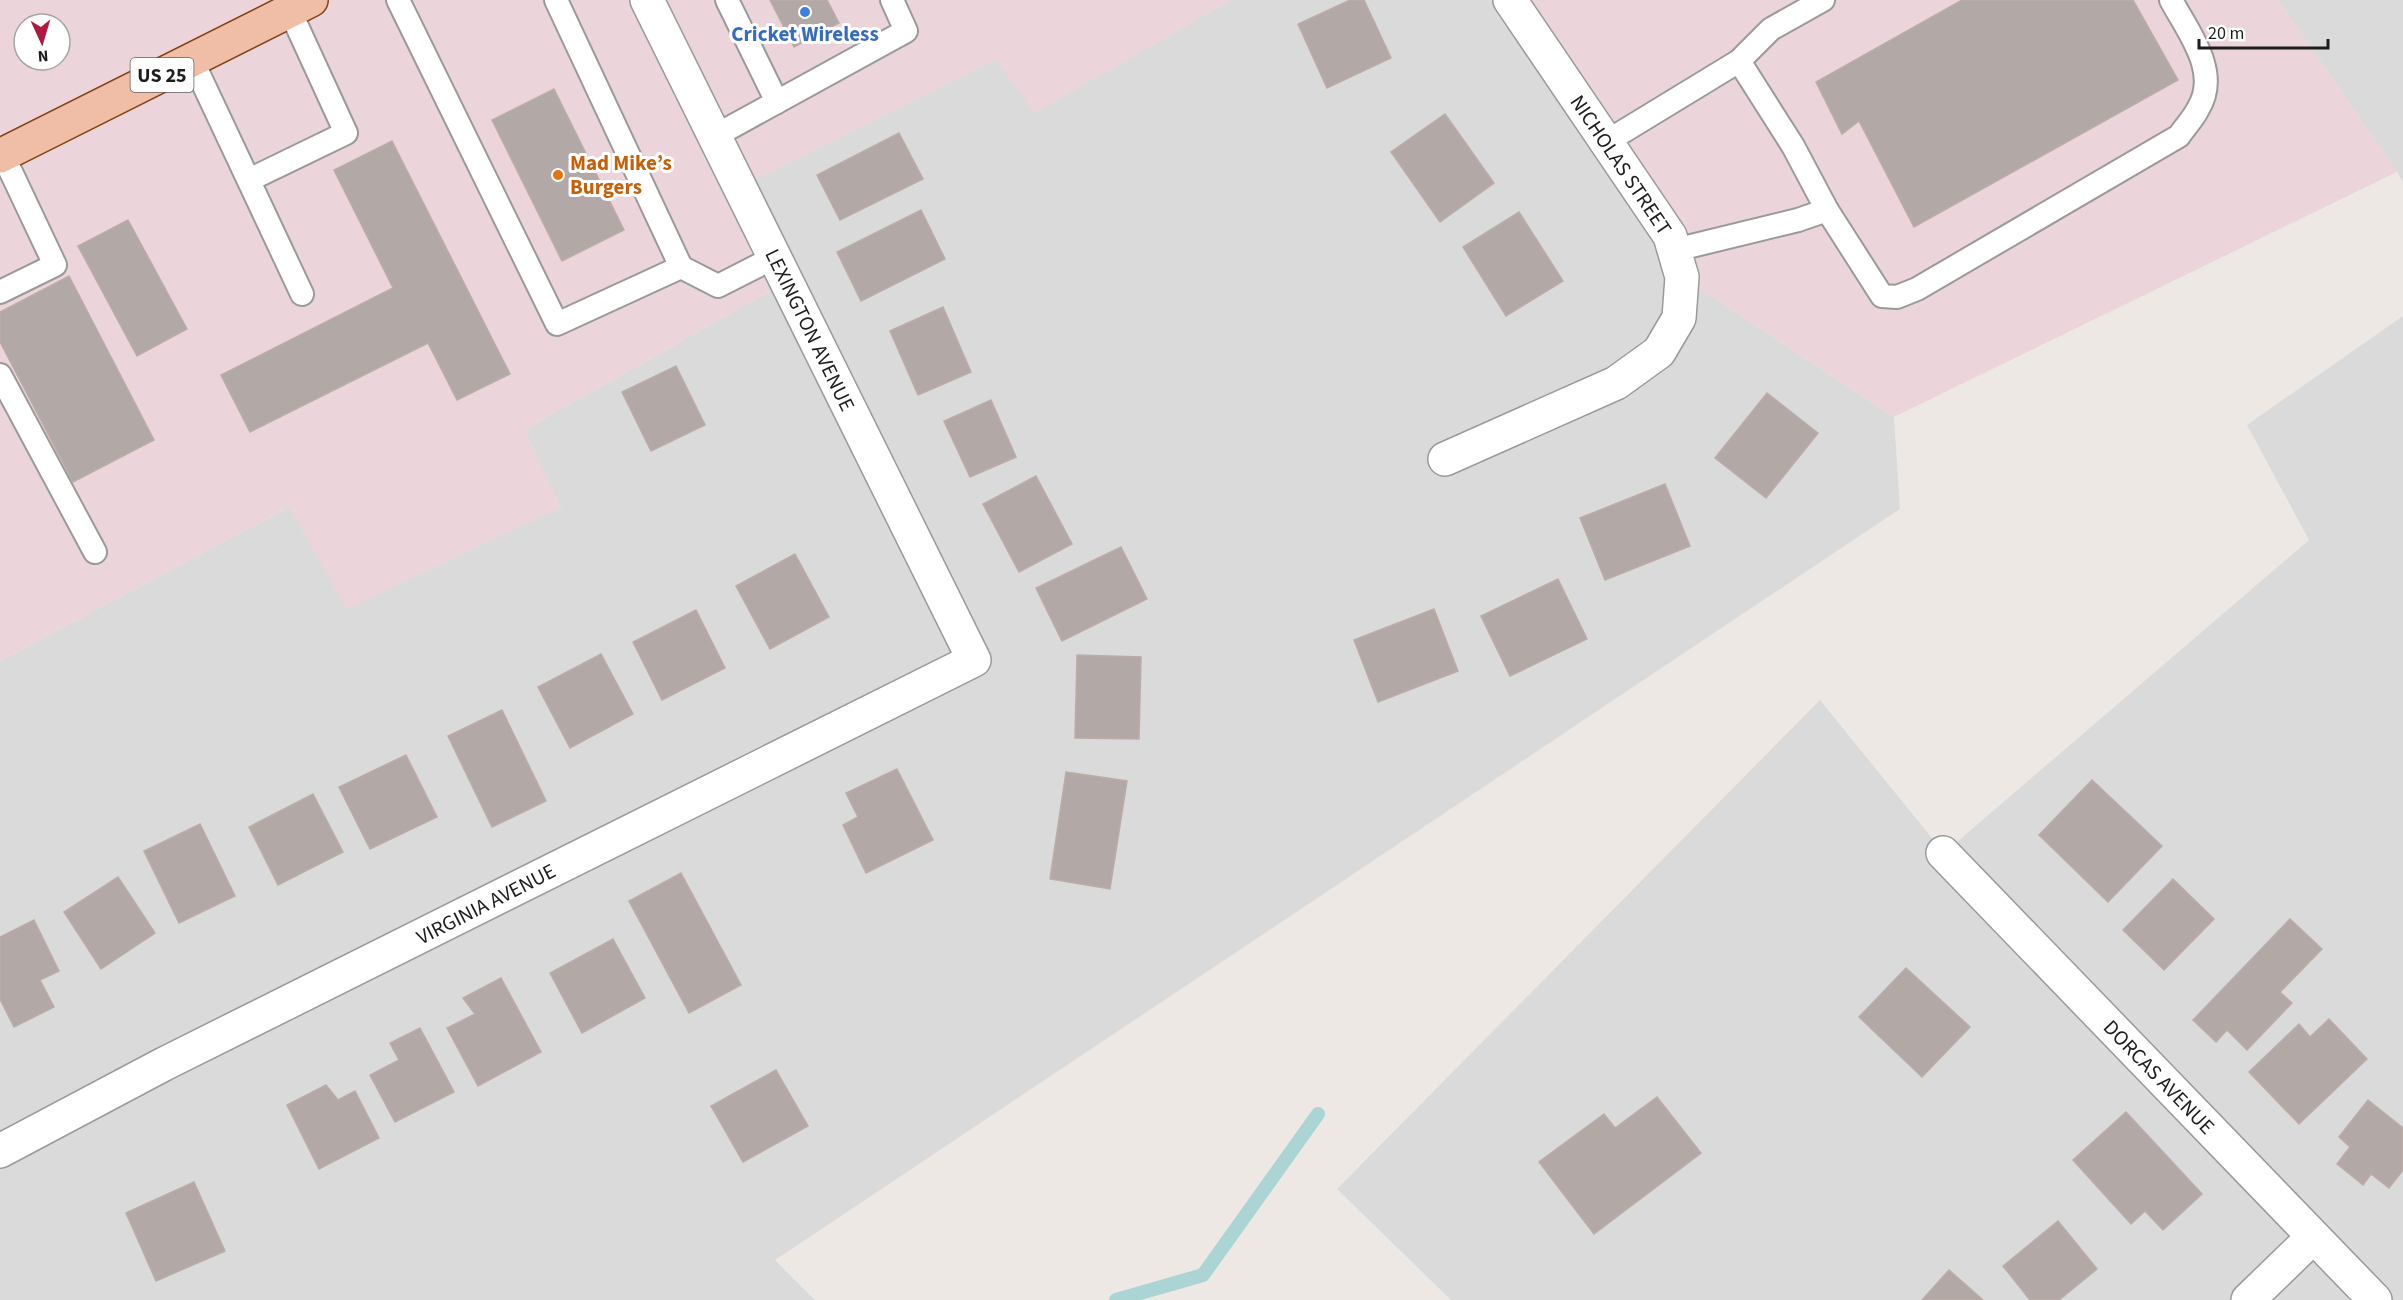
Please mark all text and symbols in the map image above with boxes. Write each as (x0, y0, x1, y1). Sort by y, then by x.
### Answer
marker: Cricket Wireless (798, 5, 812, 19)
north arrow (12, 12, 72, 72)
scale bar (2199, 12, 2328, 50)
place label: Cricket Wireless (731, 19, 879, 49)
text: 20 m (2208, 21, 2244, 46)
text: N (37, 45, 49, 67)
road number: US 25 (130, 58, 194, 92)
street label: NICHOLAS STREET (1563, 89, 1679, 241)
place label: Mad Mike’s Burgers (570, 148, 672, 202)
marker: Mad Mike’s Burgers (551, 168, 565, 182)
street label: LEXINGTON AVENUE (758, 244, 862, 416)
street label: VIRGINIA AVENUE (411, 856, 561, 952)
street label: DORCAS AVENUE (2097, 1013, 2221, 1141)

